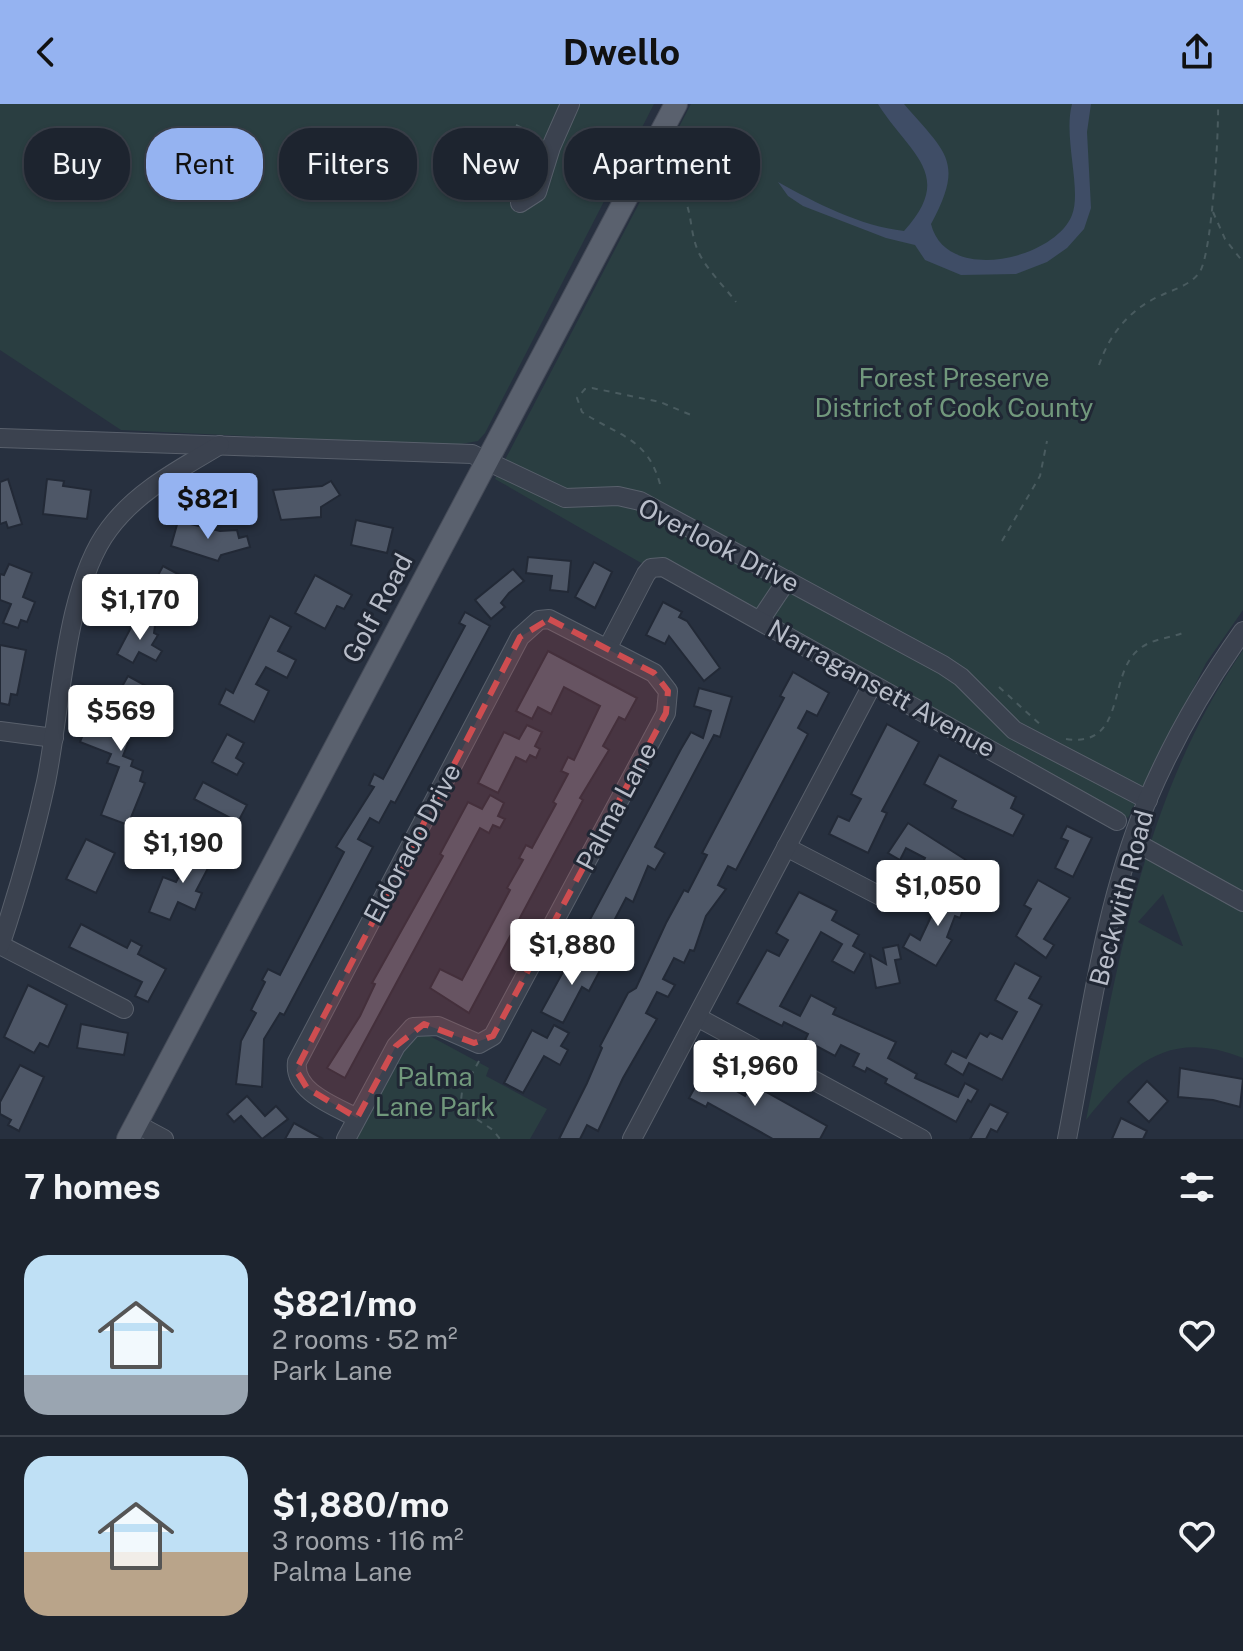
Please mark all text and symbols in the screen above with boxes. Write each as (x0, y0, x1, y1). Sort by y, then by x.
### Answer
icon: back (24, 30, 68, 74)
icon: share (1175, 30, 1219, 74)
text: Dwello (563, 31, 680, 73)
chip: Buy (24, 128, 130, 200)
chip: Rent (146, 128, 263, 200)
chip: Filters (279, 128, 417, 200)
chip: New (433, 128, 548, 200)
chip: Apartment (564, 128, 760, 200)
park label: Forest Preserve District of Cook County (815, 362, 1094, 423)
pin: $821 (161, 473, 255, 541)
text: $821 (177, 483, 239, 514)
street label: Overlook Drive (633, 491, 805, 599)
street label: Golf Road (335, 548, 419, 668)
pin: $1,170 (75, 574, 205, 642)
text: $1,170 (100, 584, 180, 615)
street label: Narragansett Avenue (763, 613, 1001, 763)
pin: $569 (74, 685, 168, 753)
text: $569 (86, 695, 156, 726)
street label: Palma Lane (569, 737, 663, 875)
street label: Eldorado Drive (357, 758, 467, 928)
street label: Beckwith Road (1083, 807, 1159, 989)
pin: $1,190 (118, 817, 248, 885)
text: $1,190 (143, 827, 223, 858)
pin: $1,050 (873, 860, 1003, 928)
text: $1,050 (894, 870, 982, 901)
pin: $1,880 (507, 919, 637, 987)
text: $1,880 (528, 929, 616, 960)
pin: $1,960 (690, 1040, 820, 1108)
text: $1,960 (712, 1050, 798, 1081)
park label: Palma Lane Park (375, 1061, 495, 1122)
icon: filters (1175, 1165, 1219, 1209)
text: 7 homes (24, 1167, 161, 1207)
text: $821/mo (272, 1284, 417, 1324)
icon: home (88, 1287, 184, 1383)
icon: heart (1175, 1313, 1219, 1357)
text: 2 rooms · 52 m² (272, 1324, 458, 1355)
text: Park Lane (272, 1355, 392, 1386)
text: $1,880/mo (272, 1485, 449, 1525)
icon: home (88, 1488, 184, 1584)
icon: heart (1175, 1514, 1219, 1558)
text: 3 rooms · 116 m² (272, 1525, 464, 1556)
text: Palma Lane (272, 1556, 412, 1587)

